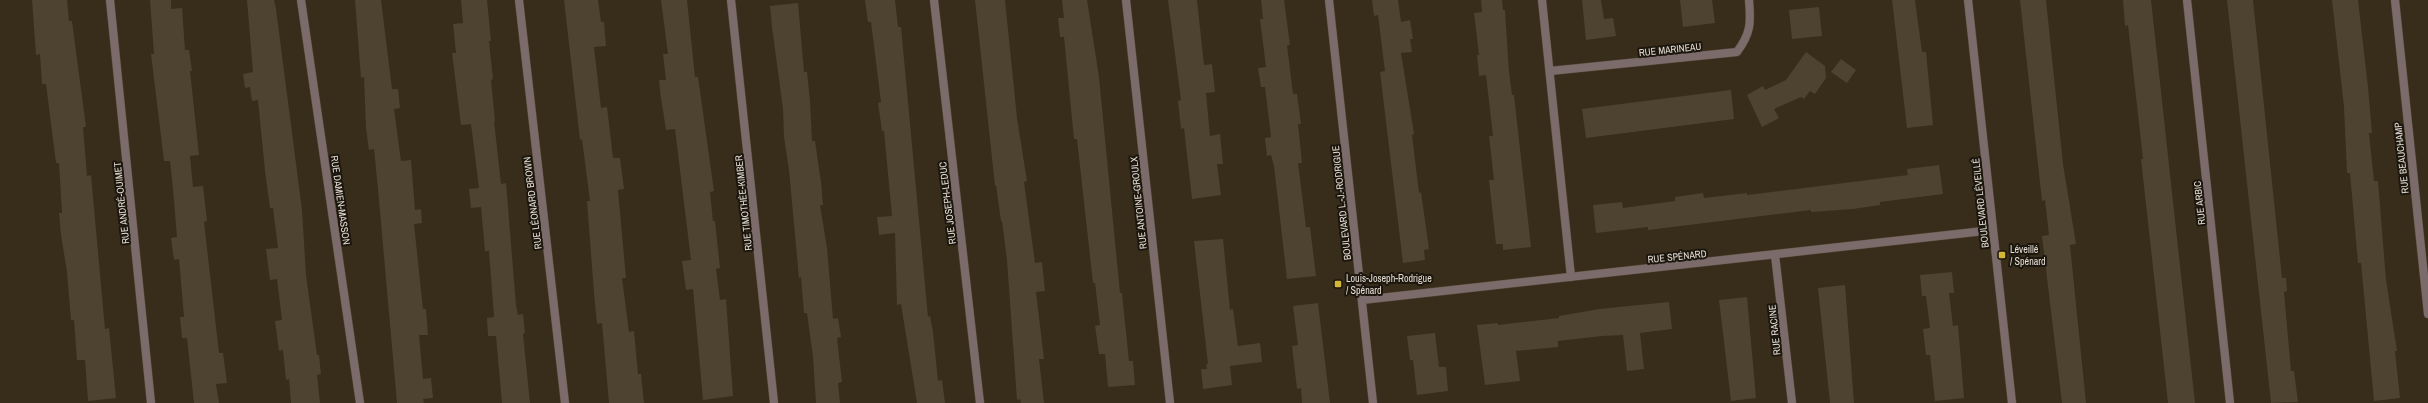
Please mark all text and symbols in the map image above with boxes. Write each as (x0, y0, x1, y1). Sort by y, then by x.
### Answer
street label: RUE MARINEAU (1638, 40, 1702, 59)
street label: RUE BEAUCHAMP (2391, 121, 2412, 194)
street label: BOULEVARD L.-J.-RODRIGUE (1329, 145, 1354, 261)
street label: RUE TIMOTHÉE-KIMBER (732, 154, 755, 251)
street label: RUE DAMIEN-MASSON (328, 155, 353, 245)
street label: RUE LÉONARD BROWN (520, 156, 545, 250)
street label: RUE ANTOINE-GROULX (1127, 156, 1150, 250)
street label: BOULEVARD LÉVEILLÉ (1969, 157, 1992, 248)
street label: RUE ANDRÉ-OUIMET (111, 161, 132, 245)
street label: RUE JOSEPH-LEDUC (936, 161, 959, 245)
street label: RUE ARBIC (2191, 180, 2208, 226)
place label: Léveillé / Spénard (2010, 243, 2046, 268)
street label: RUE SPÉNARD (1647, 247, 1707, 266)
marker: Léveillé / Spénard (1997, 250, 2007, 260)
place label: Louis-Joseph-Rodrigue / Spénard (1346, 272, 1432, 297)
marker: Louis-Joseph-Rodrigue / Spénard (1333, 279, 1343, 289)
street label: RUE RACINE (1765, 304, 1784, 356)

